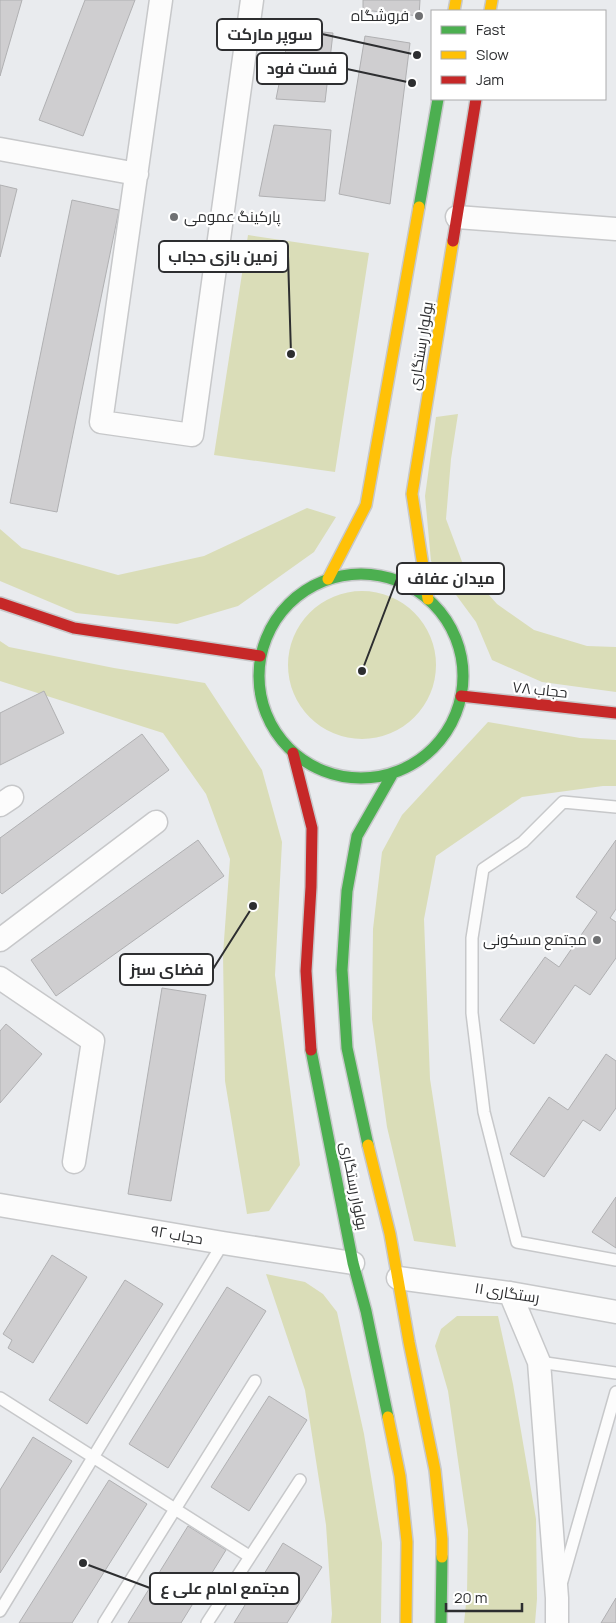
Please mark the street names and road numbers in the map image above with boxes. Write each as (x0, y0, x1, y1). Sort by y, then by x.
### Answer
street label: بولوار رستگاری (403, 300, 438, 392)
street label: حجاب ۷۸ (511, 676, 569, 703)
street label: بولوار رستگاری (336, 1140, 373, 1232)
street label: حجاب ۹۲ (149, 1220, 205, 1249)
street label: رستگاری ۱۱ (473, 1277, 541, 1308)

